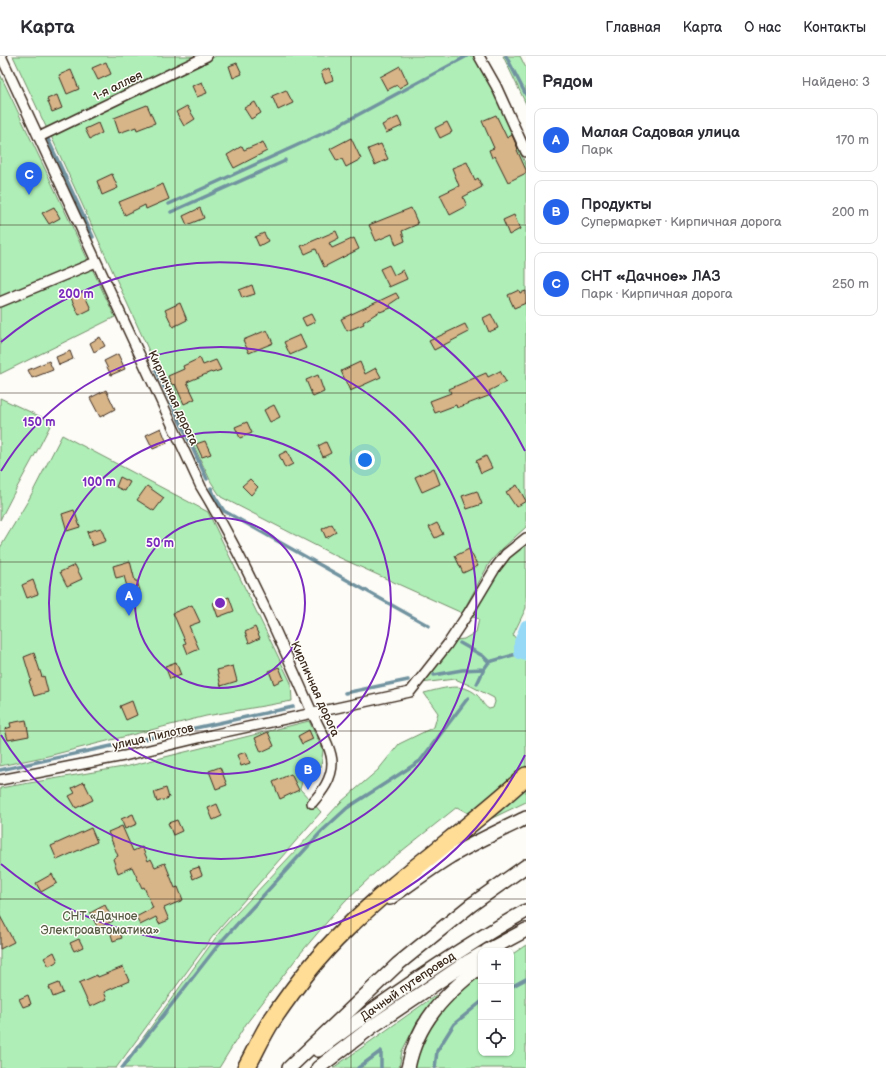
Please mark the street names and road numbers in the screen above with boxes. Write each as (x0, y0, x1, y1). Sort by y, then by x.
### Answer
street label: 1-я аллея (91, 67, 145, 104)
street label: Кирпичная дорога (144, 348, 202, 448)
street label: Кирпичная дорога (287, 639, 343, 739)
street label: улица Пилотов (111, 720, 196, 754)
street label: Дачный путепровод (357, 948, 458, 1024)

